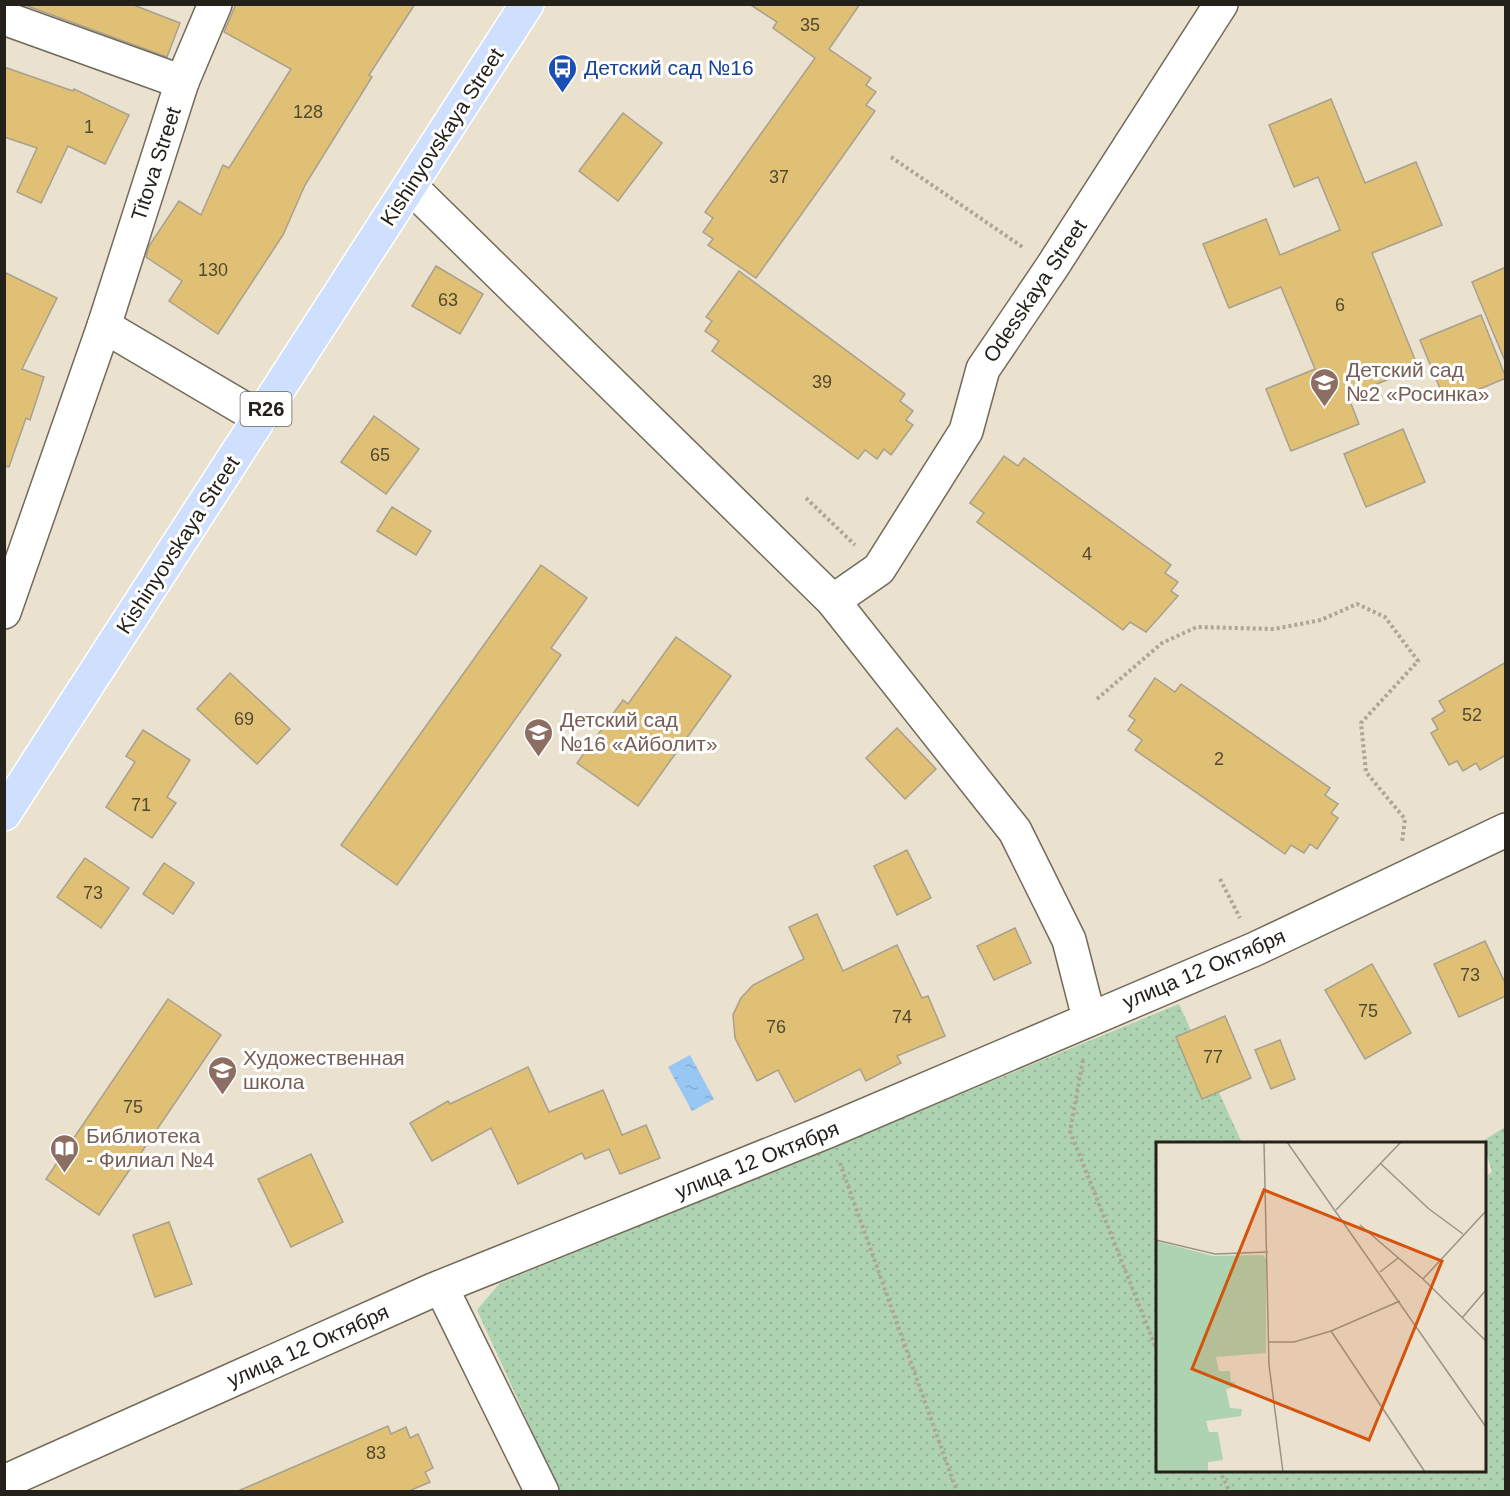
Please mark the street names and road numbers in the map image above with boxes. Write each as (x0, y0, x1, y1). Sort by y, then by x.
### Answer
street label: Kishinyovskaya Street (376, 44, 508, 230)
street label: Titova Street (126, 104, 185, 224)
street label: Odesskaya Street (978, 215, 1091, 366)
road number: R26 (240, 392, 292, 426)
street label: Kishinyovskaya Street (112, 452, 244, 638)
street label: улица 12 Октября (1119, 924, 1289, 1013)
street label: улица 12 Октября (672, 1116, 842, 1203)
street label: улица 12 Октября (223, 1300, 392, 1392)

